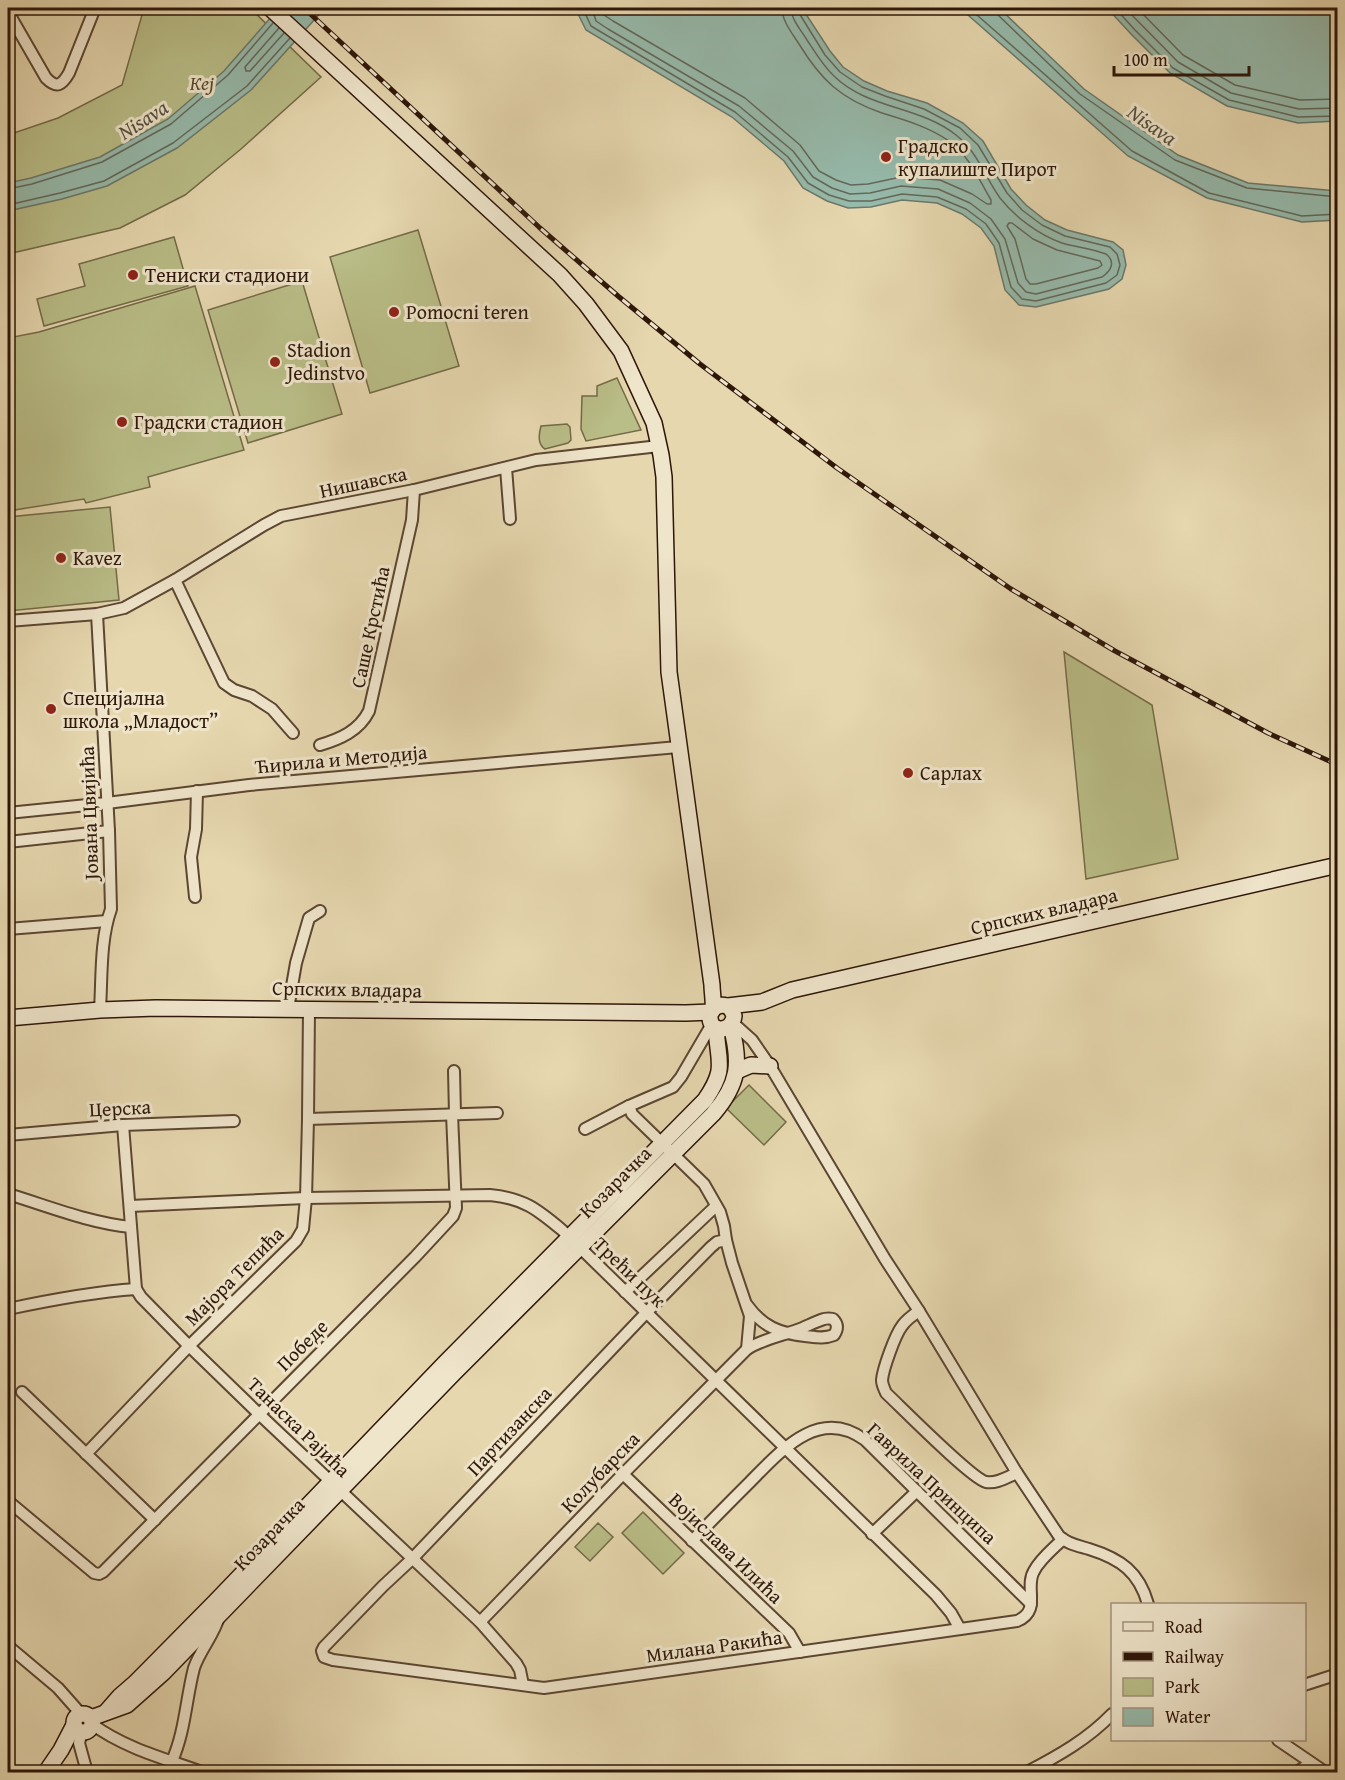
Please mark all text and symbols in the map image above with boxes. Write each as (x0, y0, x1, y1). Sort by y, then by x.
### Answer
scale bar (1114, 39, 1249, 77)
text: 100 m (1123, 46, 1168, 73)
park label: Кеј (190, 68, 214, 97)
water label: Nisava (111, 92, 174, 148)
water label: Nisava (1120, 96, 1184, 153)
place label: Градско купалиште Пирот (898, 131, 1057, 183)
marker: Градско купалиште Пирот (879, 150, 893, 164)
place label: Тениски стадиони (145, 260, 309, 289)
marker: Тениски стадиони (126, 268, 140, 282)
place label: Pomocni teren (406, 297, 529, 326)
marker: Pomocni teren (387, 305, 401, 319)
place label: Stadion Jedinstvo (284, 335, 365, 387)
marker: Stadion Jedinstvo (268, 355, 282, 369)
place label: Градски стадион (134, 407, 284, 436)
marker: Градски стадион (115, 415, 129, 429)
street label: Нишавска (317, 458, 410, 505)
place label: Kavez (73, 543, 122, 572)
marker: Kavez (54, 551, 68, 565)
street label: Саше Крстића (342, 563, 397, 690)
place label: Специјална школа „Младост” (63, 683, 218, 735)
marker: Специјална школа „Младост” (44, 702, 58, 716)
street label: Ћирила и Методија (253, 736, 429, 780)
street label: Јована Цвијића (72, 745, 105, 883)
place label: Сарлах (920, 758, 983, 787)
marker: Сарлах (901, 766, 915, 780)
street label: Српских владара (968, 879, 1121, 941)
street label: Српских владара (272, 973, 423, 1004)
street label: Церска (88, 1091, 152, 1124)
street label: Козарачка (572, 1139, 658, 1224)
street label: Мајора Тепића (177, 1219, 290, 1332)
street label: Трећи пук (588, 1230, 673, 1314)
street label: Победе (269, 1312, 334, 1377)
street label: Танаска Рајића (241, 1370, 358, 1484)
street label: Партизанска (459, 1379, 558, 1482)
street label: Гаврила Принципа (861, 1415, 1004, 1551)
street label: Колубарска (553, 1424, 646, 1519)
street label: Војислава Илића (663, 1485, 790, 1610)
street label: Козарачка (226, 1490, 311, 1577)
legend (1111, 1603, 1306, 1741)
text: Road (1165, 1613, 1203, 1640)
street label: Милана Ракића (644, 1622, 784, 1669)
text: Railway (1165, 1643, 1224, 1670)
text: Park (1165, 1673, 1201, 1700)
text: Water (1165, 1703, 1211, 1730)

